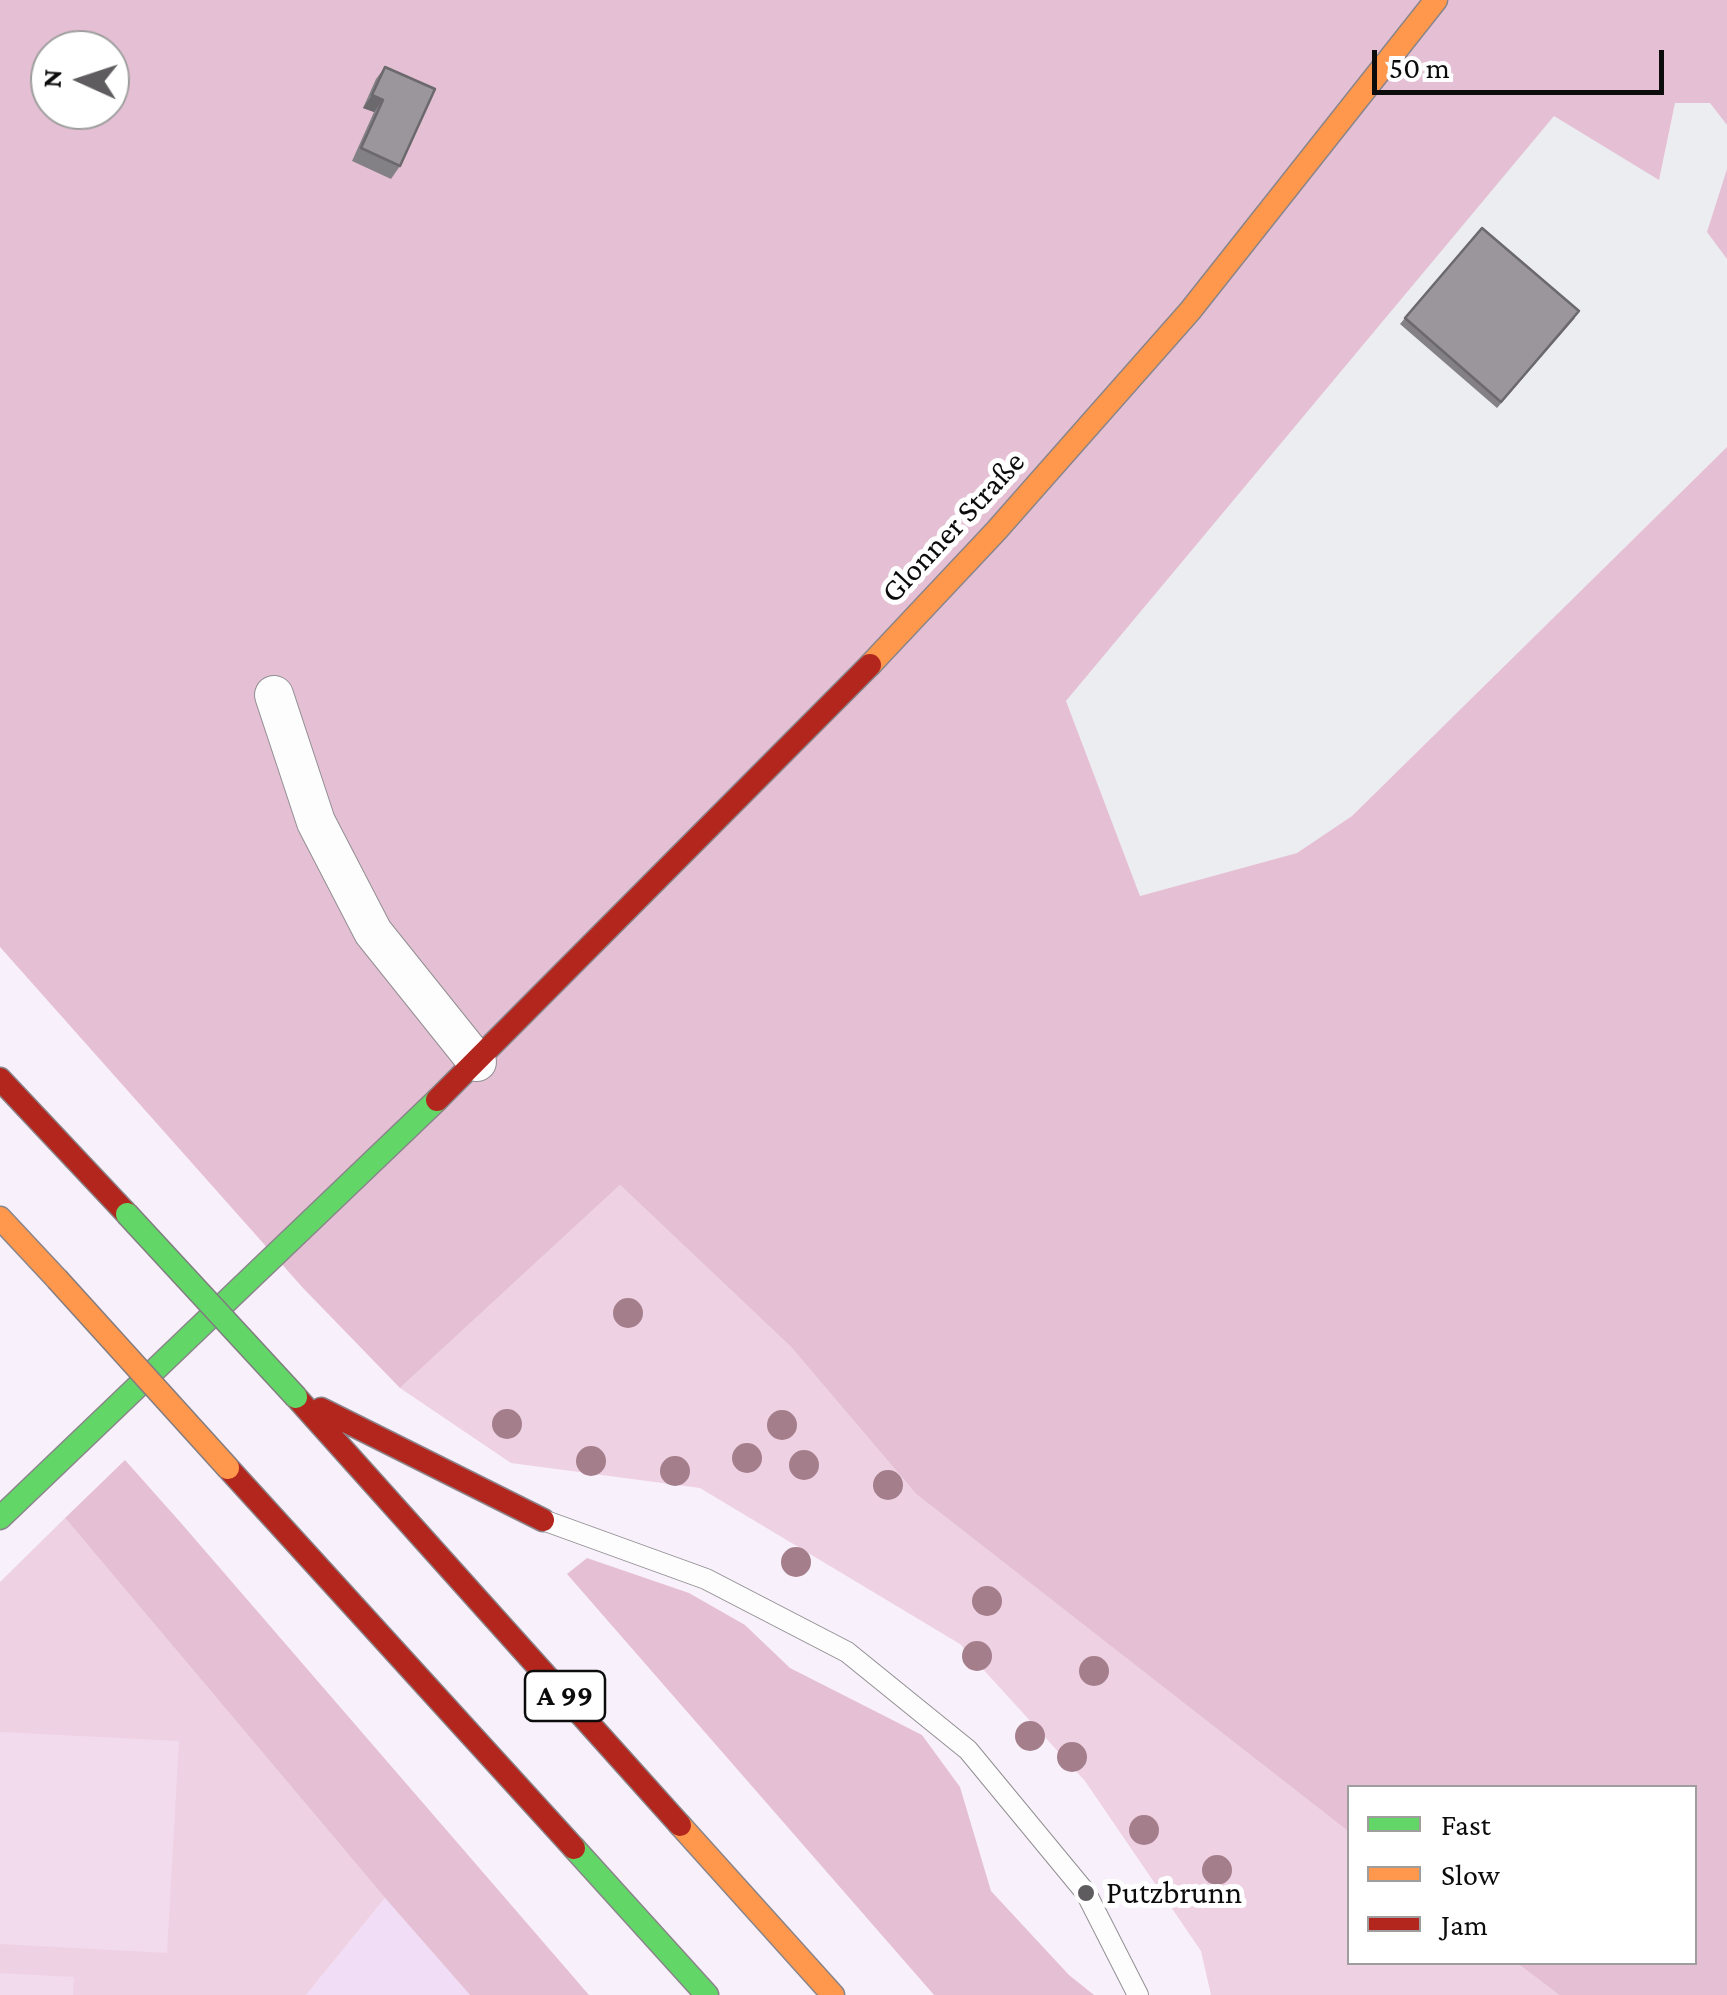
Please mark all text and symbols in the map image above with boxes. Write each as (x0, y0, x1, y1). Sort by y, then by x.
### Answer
north arrow (30, 30, 130, 130)
scale bar (1377, 30, 1670, 92)
text: 50 m (1389, 51, 1450, 84)
text: N (36, 68, 68, 89)
street label: Glonner Straße (873, 443, 1033, 611)
road number: A 99 (525, 1671, 605, 1721)
legend (1347, 1785, 1697, 1965)
text: Fast (1441, 1808, 1491, 1841)
text: Slow (1441, 1858, 1500, 1891)
place label: Putzbrunn (1106, 1874, 1242, 1912)
marker: Putzbrunn (1075, 1882, 1097, 1904)
text: Jam (1441, 1908, 1488, 1941)

